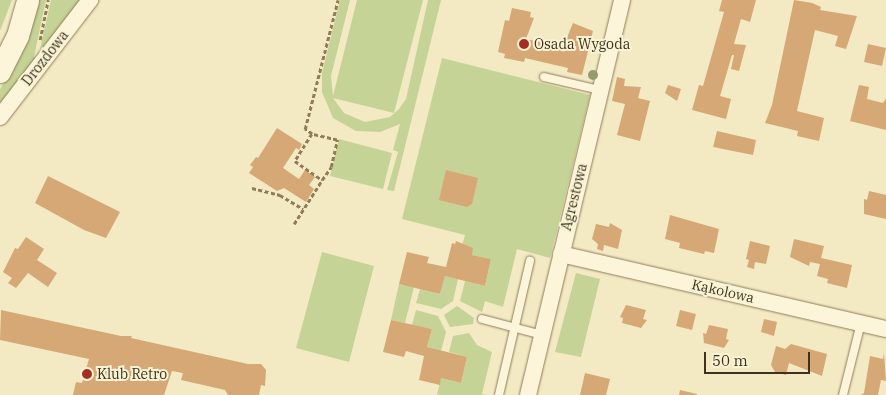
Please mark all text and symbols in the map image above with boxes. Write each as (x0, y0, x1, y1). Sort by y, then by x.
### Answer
street label: Drozdowa (18, 27, 72, 89)
place label: Osada Wygoda (534, 36, 630, 52)
marker: Osada Wygoda (518, 38, 530, 50)
street label: Agrestowa (558, 162, 590, 232)
street label: Kąkolowa (690, 276, 756, 306)
scale bar (706, 342, 812, 374)
text: 50 m (712, 351, 748, 370)
place label: Klub Retro (97, 366, 167, 382)
marker: Klub Retro (81, 368, 93, 380)

